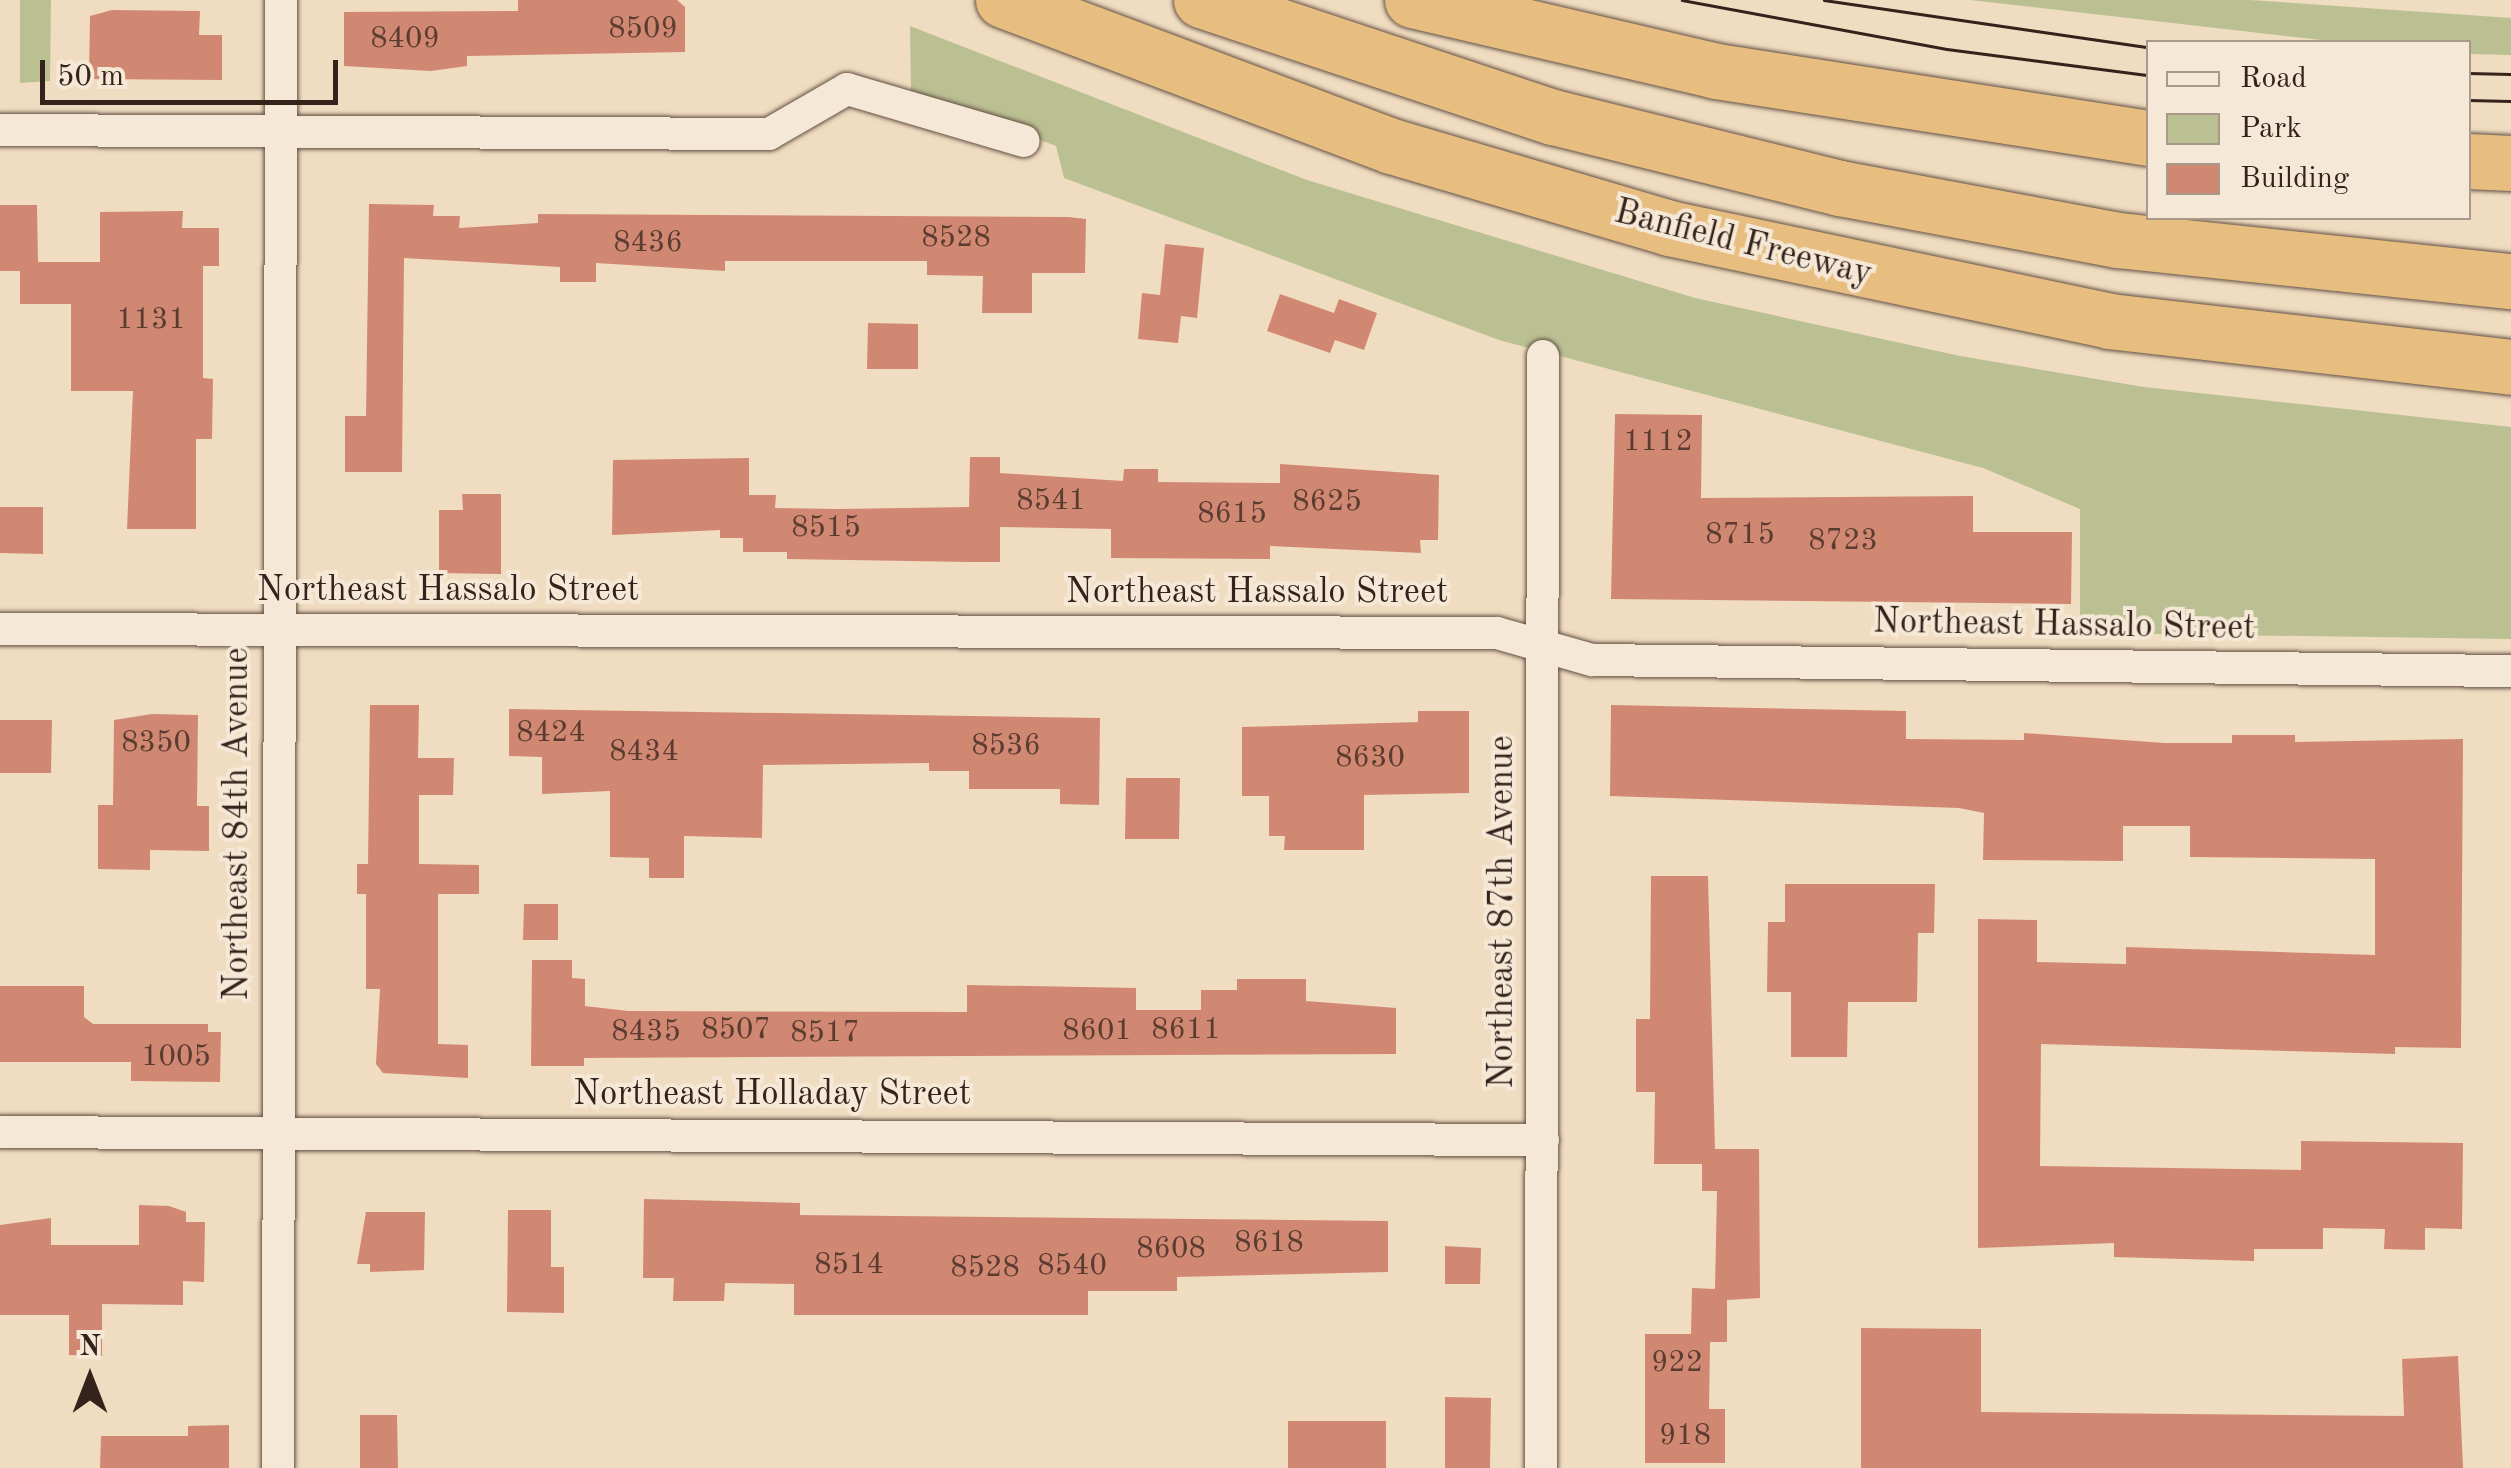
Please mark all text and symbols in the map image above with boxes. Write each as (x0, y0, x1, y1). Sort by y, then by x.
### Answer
house number: 8509 (608, 11, 678, 47)
house number: 8409 (370, 21, 440, 57)
scale bar (45, 40, 342, 102)
legend (2146, 40, 2471, 220)
text: 50 m (57, 62, 124, 92)
text: Road (2240, 64, 2307, 94)
text: Park (2240, 114, 2302, 144)
text: Building (2240, 164, 2349, 194)
street label: Banfield Freeway (1610, 192, 1876, 296)
house number: 8528 (921, 220, 991, 256)
house number: 8436 (613, 225, 683, 261)
house number: 1131 (116, 302, 186, 338)
house number: 1112 (1623, 424, 1693, 460)
house number: 8541 (1016, 483, 1086, 519)
house number: 8625 (1292, 484, 1362, 520)
house number: 8615 (1197, 496, 1267, 532)
house number: 8515 (791, 510, 861, 546)
house number: 8715 (1705, 517, 1775, 553)
house number: 8723 (1808, 523, 1878, 559)
street label: Northeast Hassalo Street (257, 570, 639, 612)
street label: Northeast Hassalo Street (1066, 572, 1448, 614)
street label: Northeast Hassalo Street (1872, 602, 2256, 650)
street label: Northeast 84th Avenue (217, 647, 259, 1001)
house number: 8424 (516, 715, 586, 751)
house number: 8350 (121, 725, 191, 761)
house number: 8536 (971, 728, 1041, 764)
house number: 8434 (609, 734, 679, 770)
street label: Northeast 87th Avenue (1482, 735, 1524, 1089)
house number: 8630 (1335, 740, 1405, 776)
house number: 8507 (701, 1012, 771, 1048)
house number: 8611 (1151, 1012, 1221, 1048)
house number: 8601 (1062, 1013, 1132, 1049)
house number: 8435 (611, 1014, 681, 1050)
house number: 8517 (790, 1015, 860, 1051)
house number: 1005 (141, 1039, 211, 1075)
street label: Northeast Holladay Street (573, 1074, 971, 1116)
house number: 8618 (1234, 1225, 1304, 1261)
house number: 8608 (1136, 1231, 1206, 1267)
house number: 8514 (814, 1247, 884, 1283)
house number: 8540 (1037, 1248, 1107, 1284)
house number: 8528 (950, 1250, 1020, 1286)
north arrow (40, 1328, 140, 1428)
text: N (79, 1334, 101, 1362)
house number: 922 (1651, 1345, 1703, 1381)
house number: 918 (1659, 1418, 1711, 1454)

